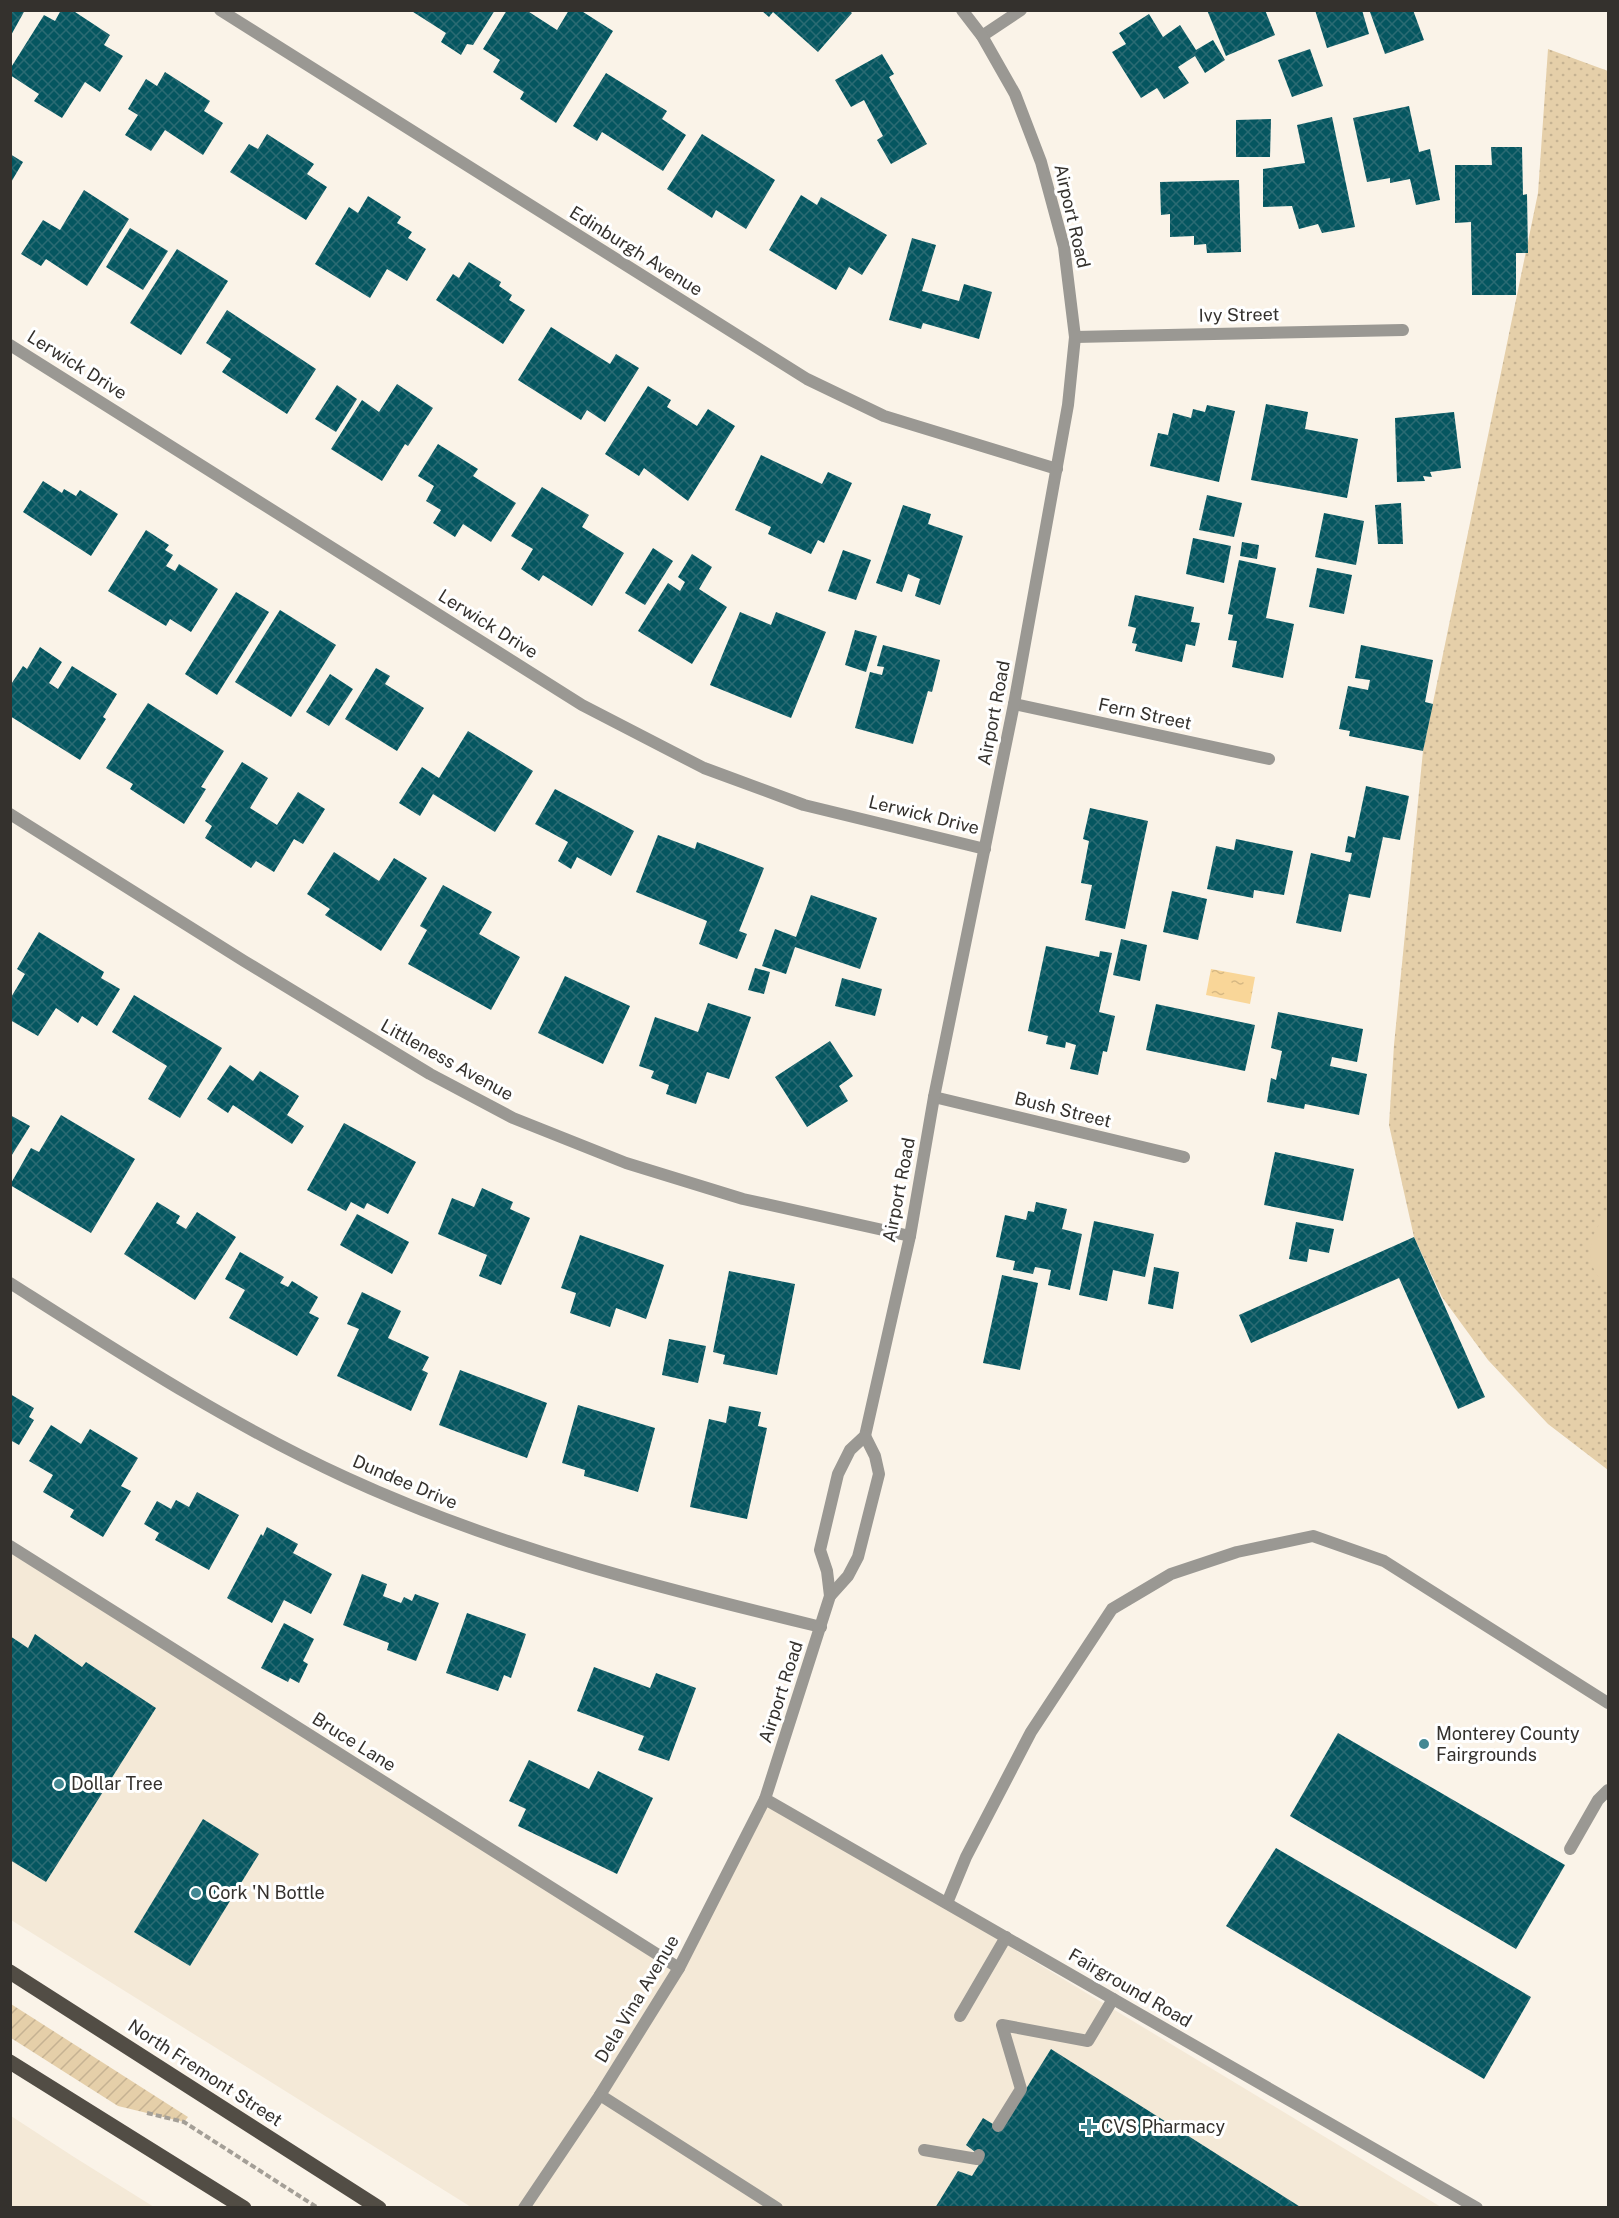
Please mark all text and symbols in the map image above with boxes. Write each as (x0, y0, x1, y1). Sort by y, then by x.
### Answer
street label: Airport Road (1050, 162, 1095, 270)
street label: Edinburgh Avenue (566, 201, 707, 300)
street label: Ivy Street (1198, 303, 1280, 326)
street label: Lerwick Drive (24, 326, 131, 403)
street label: Lerwick Drive (435, 585, 542, 662)
street label: Airport Road (973, 659, 1014, 767)
street label: Fern Street (1096, 693, 1194, 734)
street label: Lerwick Drive (867, 791, 982, 838)
street label: Littleness Avenue (377, 1014, 517, 1105)
street label: Bush Street (1013, 1087, 1114, 1132)
street label: Airport Road (878, 1136, 919, 1244)
street label: Dundee Drive (350, 1450, 461, 1513)
street label: Airport Road (754, 1638, 807, 1746)
street label: Bruce Lane (309, 1708, 400, 1775)
place label: Monterey County Fairgrounds (1436, 1723, 1580, 1765)
marker: Monterey County Fairgrounds (1417, 1737, 1431, 1751)
place label: Dollar Tree (71, 1773, 163, 1794)
marker: Dollar Tree (52, 1777, 66, 1791)
place label: Cork 'N Bottle (208, 1882, 325, 1903)
marker: Cork 'N Bottle (189, 1886, 203, 1900)
street label: Dela Vina Avenue (590, 1931, 683, 2066)
street label: Fairground Road (1065, 1944, 1196, 2031)
street label: North Fremont Street (124, 2015, 286, 2130)
place label: CVS Pharmacy (1101, 2116, 1225, 2137)
marker: CVS Pharmacy (1082, 2120, 1096, 2134)

